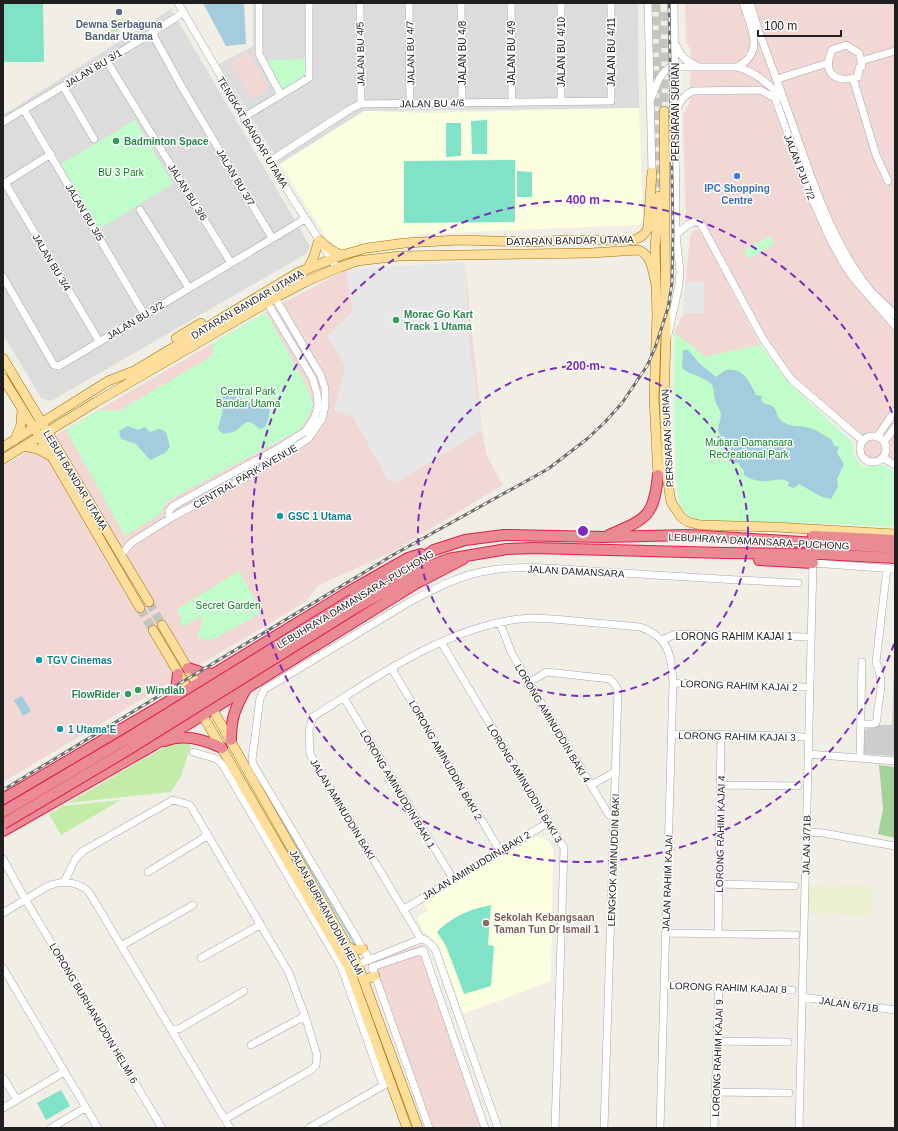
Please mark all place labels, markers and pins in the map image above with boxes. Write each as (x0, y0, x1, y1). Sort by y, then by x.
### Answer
marker: Dewna Serbaguna Bandar Utama (114, 7, 124, 17)
place label: Dewna Serbaguna Bandar Utama (76, 19, 163, 42)
marker: Badminton Space (111, 136, 121, 146)
place label: Badminton Space (124, 136, 209, 147)
marker: IPC Shopping Centre (732, 171, 742, 181)
place label: IPC Shopping Centre (704, 183, 770, 206)
place label: Morac Go Kart Track 1 Utama (404, 309, 474, 332)
marker: Morac Go Kart Track 1 Utama (391, 315, 401, 325)
marker: GSC 1 Utama (275, 511, 285, 521)
place label: GSC 1 Utama (288, 511, 352, 522)
centre of rings (576, 524, 590, 538)
marker: TGV Cinemas (34, 655, 44, 665)
place label: TGV Cinemas (47, 655, 112, 666)
marker: Windlab (133, 685, 143, 695)
place label: Windlab (146, 685, 185, 696)
place label: FlowRider (72, 689, 120, 700)
marker: FlowRider (123, 689, 133, 699)
marker: 1 Utama E (55, 724, 65, 734)
place label: 1 Utama E (68, 724, 117, 735)
place label: Sekolah Kebangsaan Taman Tun Dr Ismail 1 (494, 912, 600, 935)
marker: Sekolah Kebangsaan Taman Tun Dr Ismail 1 (481, 918, 491, 928)

